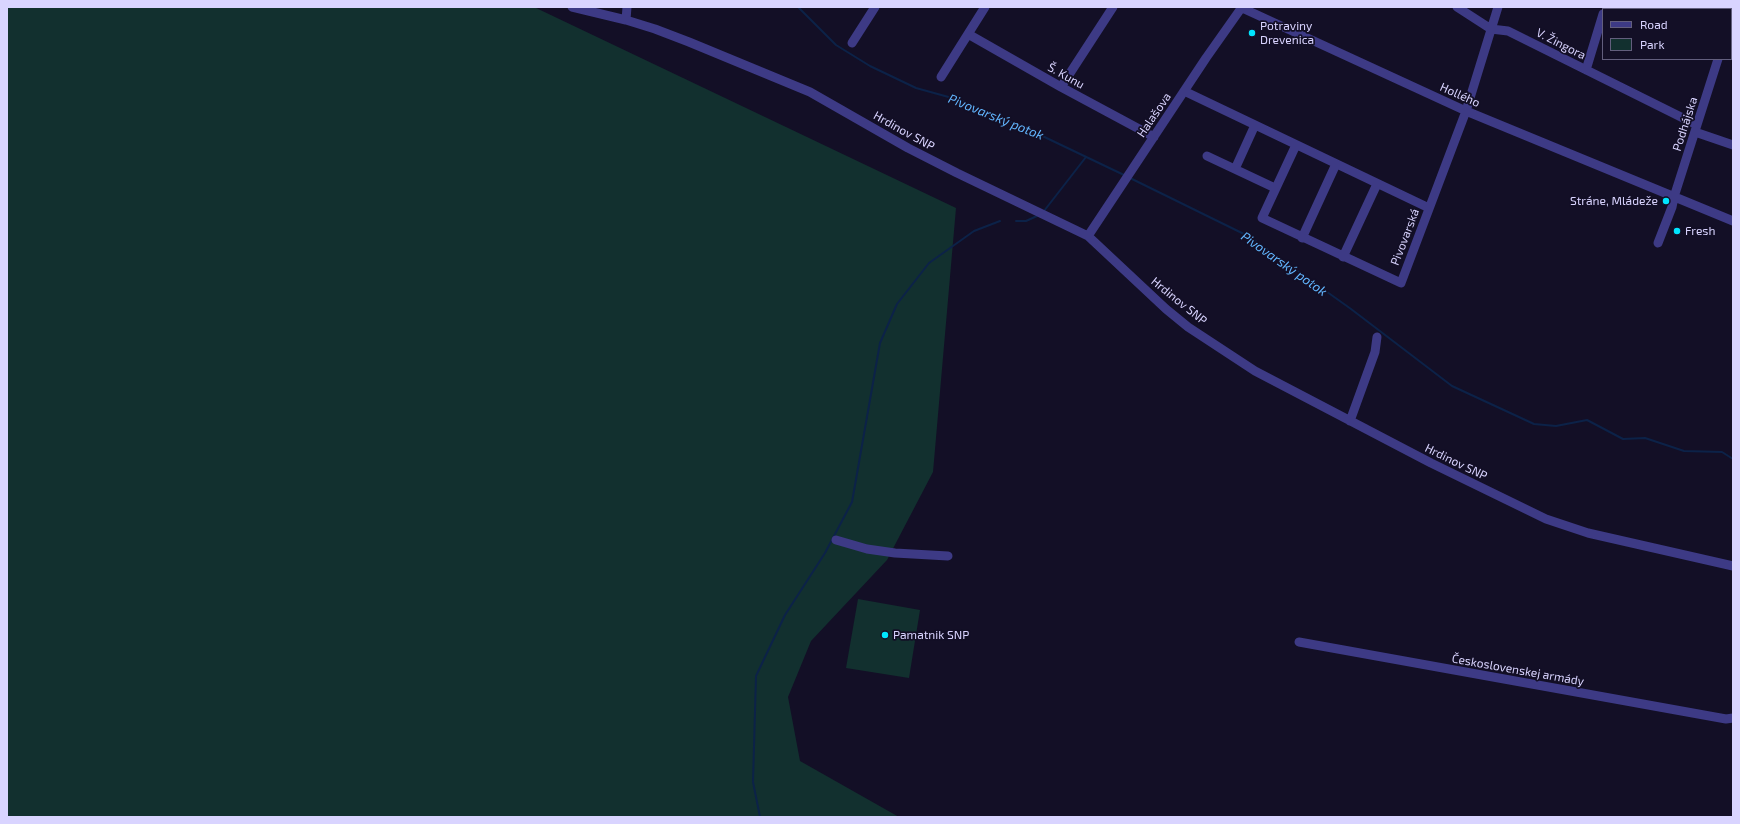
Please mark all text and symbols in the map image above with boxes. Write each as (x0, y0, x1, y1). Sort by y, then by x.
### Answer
legend (1602, 8, 1732, 60)
text: Road (1640, 17, 1668, 31)
place label: Potraviny Drevenica (1260, 19, 1314, 47)
street label: V. Žingora (1534, 25, 1588, 63)
marker: Potraviny Drevenica (1247, 28, 1257, 38)
text: Park (1640, 37, 1665, 51)
street label: Š. Kunu (1045, 60, 1087, 92)
street label: Hollého (1438, 80, 1482, 110)
street label: Halašova (1134, 90, 1174, 140)
water label: Pivovarský potok (946, 91, 1046, 143)
street label: Podhájska (1669, 95, 1701, 153)
street label: Hrdinov SNP (871, 108, 937, 154)
place label: Stráne, Mládeže (1570, 194, 1658, 208)
marker: Stráne, Mládeže (1661, 196, 1671, 206)
street label: Pivovarská (1388, 207, 1422, 267)
place label: Fresh (1685, 224, 1715, 238)
marker: Fresh (1672, 226, 1682, 236)
water label: Pivovarský potok (1238, 228, 1330, 300)
street label: Hrdinov SNP (1148, 274, 1210, 328)
street label: Hrdinov SNP (1422, 441, 1490, 483)
place label: Pamatnik SNP (893, 628, 969, 642)
marker: Pamatnik SNP (880, 630, 890, 640)
street label: Československej armády (1451, 651, 1585, 689)

